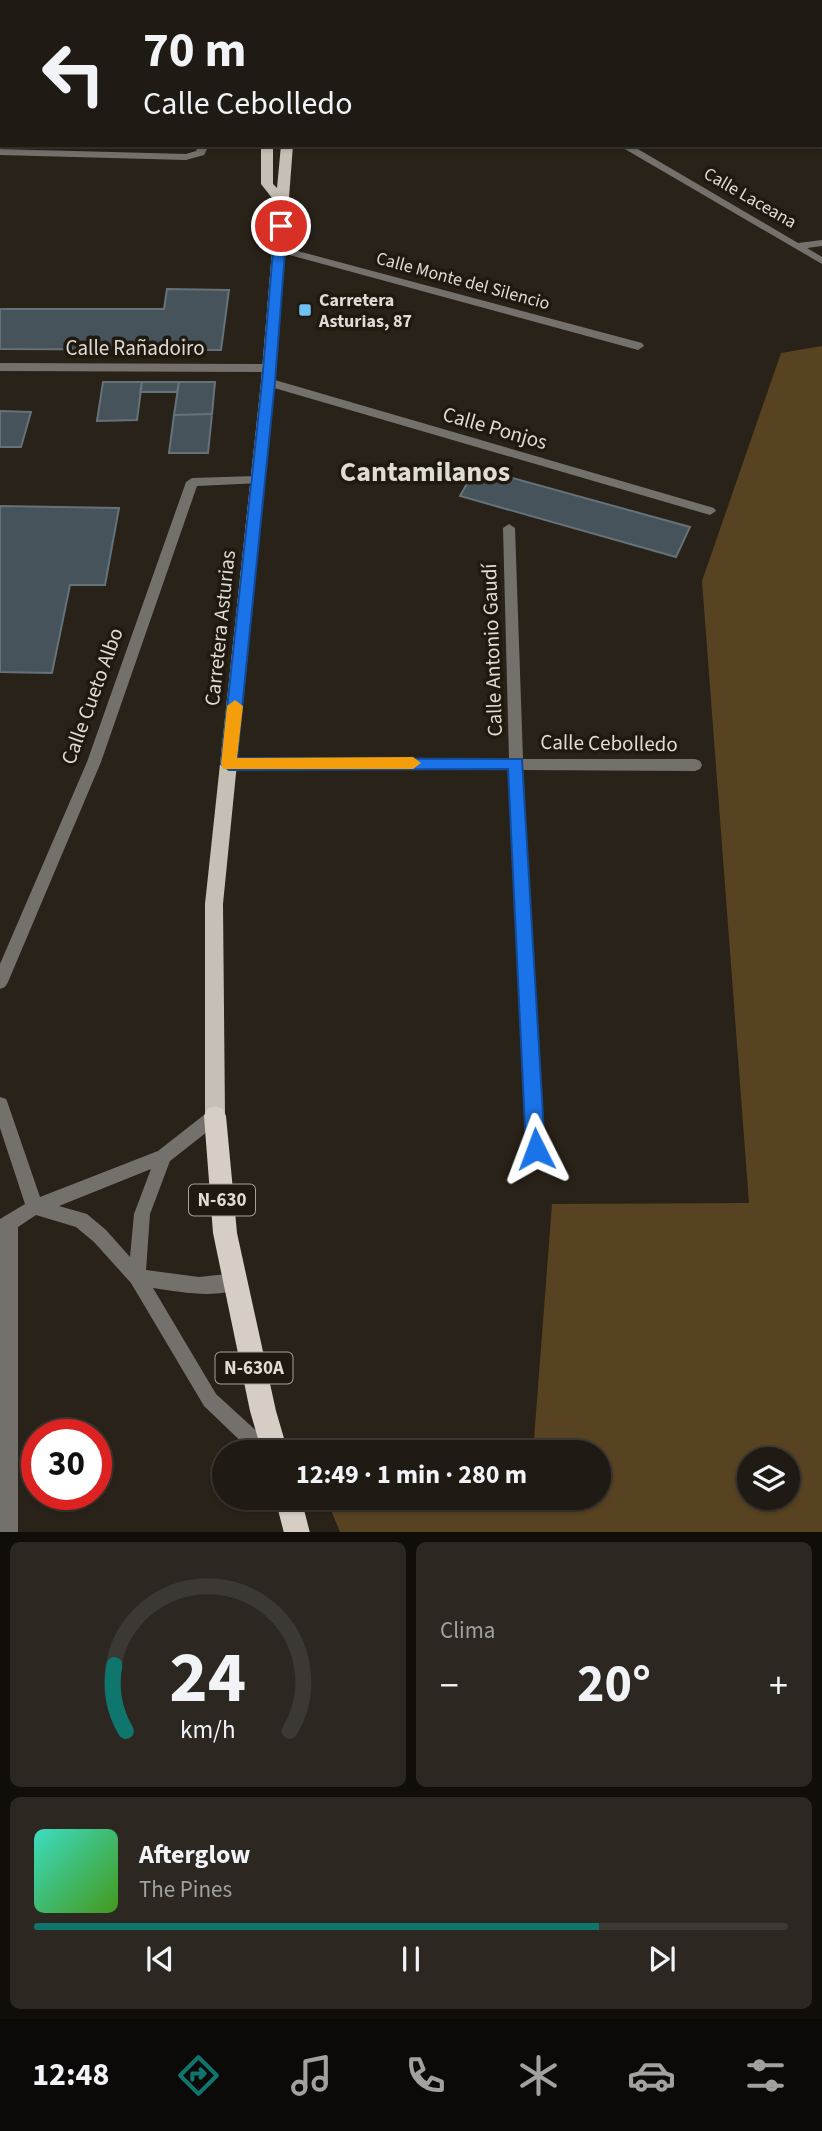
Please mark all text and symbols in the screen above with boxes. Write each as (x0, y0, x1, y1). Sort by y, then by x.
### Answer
text: 70 m (143, 16, 247, 86)
icon: left (28, 28, 119, 119)
text: Calle Cebolledo (143, 81, 352, 127)
street label: Calle Laceana (699, 161, 801, 235)
pin (251, 196, 311, 256)
icon: arrive (262, 207, 300, 245)
street label: Calle Monte del Silencio (373, 246, 553, 316)
place label: Carretera Asturias, 87 (318, 288, 412, 334)
marker: Carretera Asturias, 87 (297, 302, 313, 318)
street label: Calle Rañadoiro (65, 333, 205, 363)
street label: Calle Ponjos (439, 399, 551, 457)
district label: Cantamilanos (340, 452, 510, 492)
street label: Carretera Asturias (197, 548, 243, 707)
street label: Calle Antonio Gaudí (474, 562, 510, 737)
street label: Calle Cueto Albo (53, 623, 131, 769)
street label: Calle Cebolledo (540, 727, 678, 759)
position arrow (499, 1112, 573, 1186)
road number: N-630 (189, 1184, 255, 1216)
road number: N-630A (216, 1352, 292, 1384)
speed limit sign: 30 (21, 1419, 112, 1510)
map controls (737, 1447, 800, 1510)
button: layers (737, 1447, 800, 1510)
text: 12:49 · 1 min · 280 m (296, 1456, 527, 1493)
text: Clima (440, 1614, 495, 1647)
text: 24 (170, 1626, 246, 1730)
text: 20° (577, 1648, 651, 1722)
text: − (440, 1659, 459, 1713)
text: + (769, 1659, 788, 1713)
text: km/h (180, 1711, 236, 1747)
text: Afterglow (139, 1836, 250, 1873)
text: The Pines (139, 1873, 232, 1906)
icon: previous (141, 1940, 179, 1978)
icon: pause (392, 1940, 430, 1978)
icon: next (643, 1940, 681, 1978)
icon: directions (174, 2051, 223, 2100)
icon: music (287, 2051, 336, 2100)
icon: phone (401, 2051, 450, 2100)
icon: climate (514, 2051, 563, 2100)
icon: car (627, 2051, 676, 2100)
icon: filters (741, 2051, 790, 2100)
text: 12:48 (32, 2052, 109, 2098)

